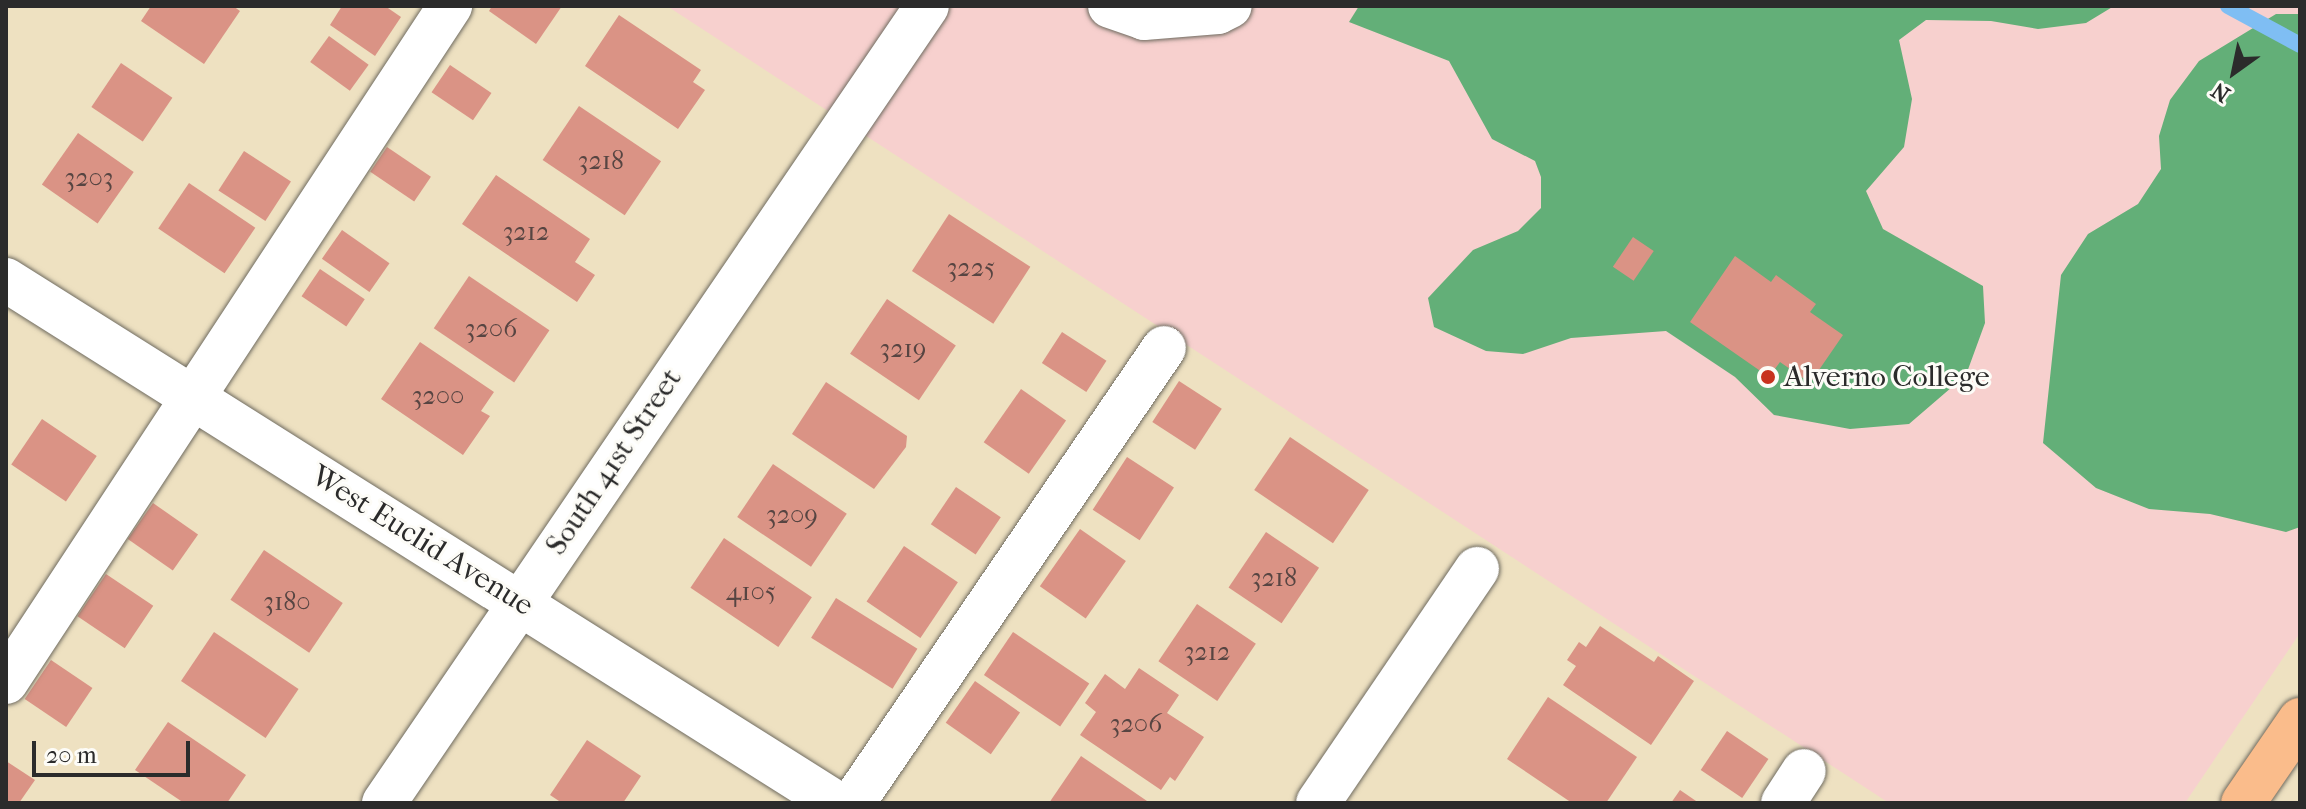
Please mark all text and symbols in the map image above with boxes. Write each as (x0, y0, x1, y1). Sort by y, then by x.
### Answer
north arrow (2194, 32, 2274, 112)
text: N (2207, 77, 2235, 108)
house number: 3218 (578, 145, 624, 177)
house number: 3203 (64, 162, 114, 194)
house number: 3212 (503, 216, 549, 248)
house number: 3225 (947, 252, 995, 284)
house number: 3206 (465, 313, 517, 345)
house number: 3219 (880, 333, 926, 365)
place label: Alverno College (1784, 359, 1990, 395)
street label: South 41st Street (538, 362, 690, 562)
marker: Alverno College (1759, 368, 1777, 386)
house number: 3200 (412, 380, 464, 412)
street label: West Euclid Avenue (304, 458, 540, 624)
house number: 3209 (766, 499, 818, 531)
house number: 3218 (1251, 562, 1297, 594)
house number: 4105 (726, 576, 776, 608)
house number: 3180 (263, 586, 311, 618)
house number: 3212 (1184, 636, 1230, 668)
house number: 3206 (1110, 708, 1162, 740)
scale bar (36, 725, 194, 775)
text: 20 m (46, 741, 97, 769)

